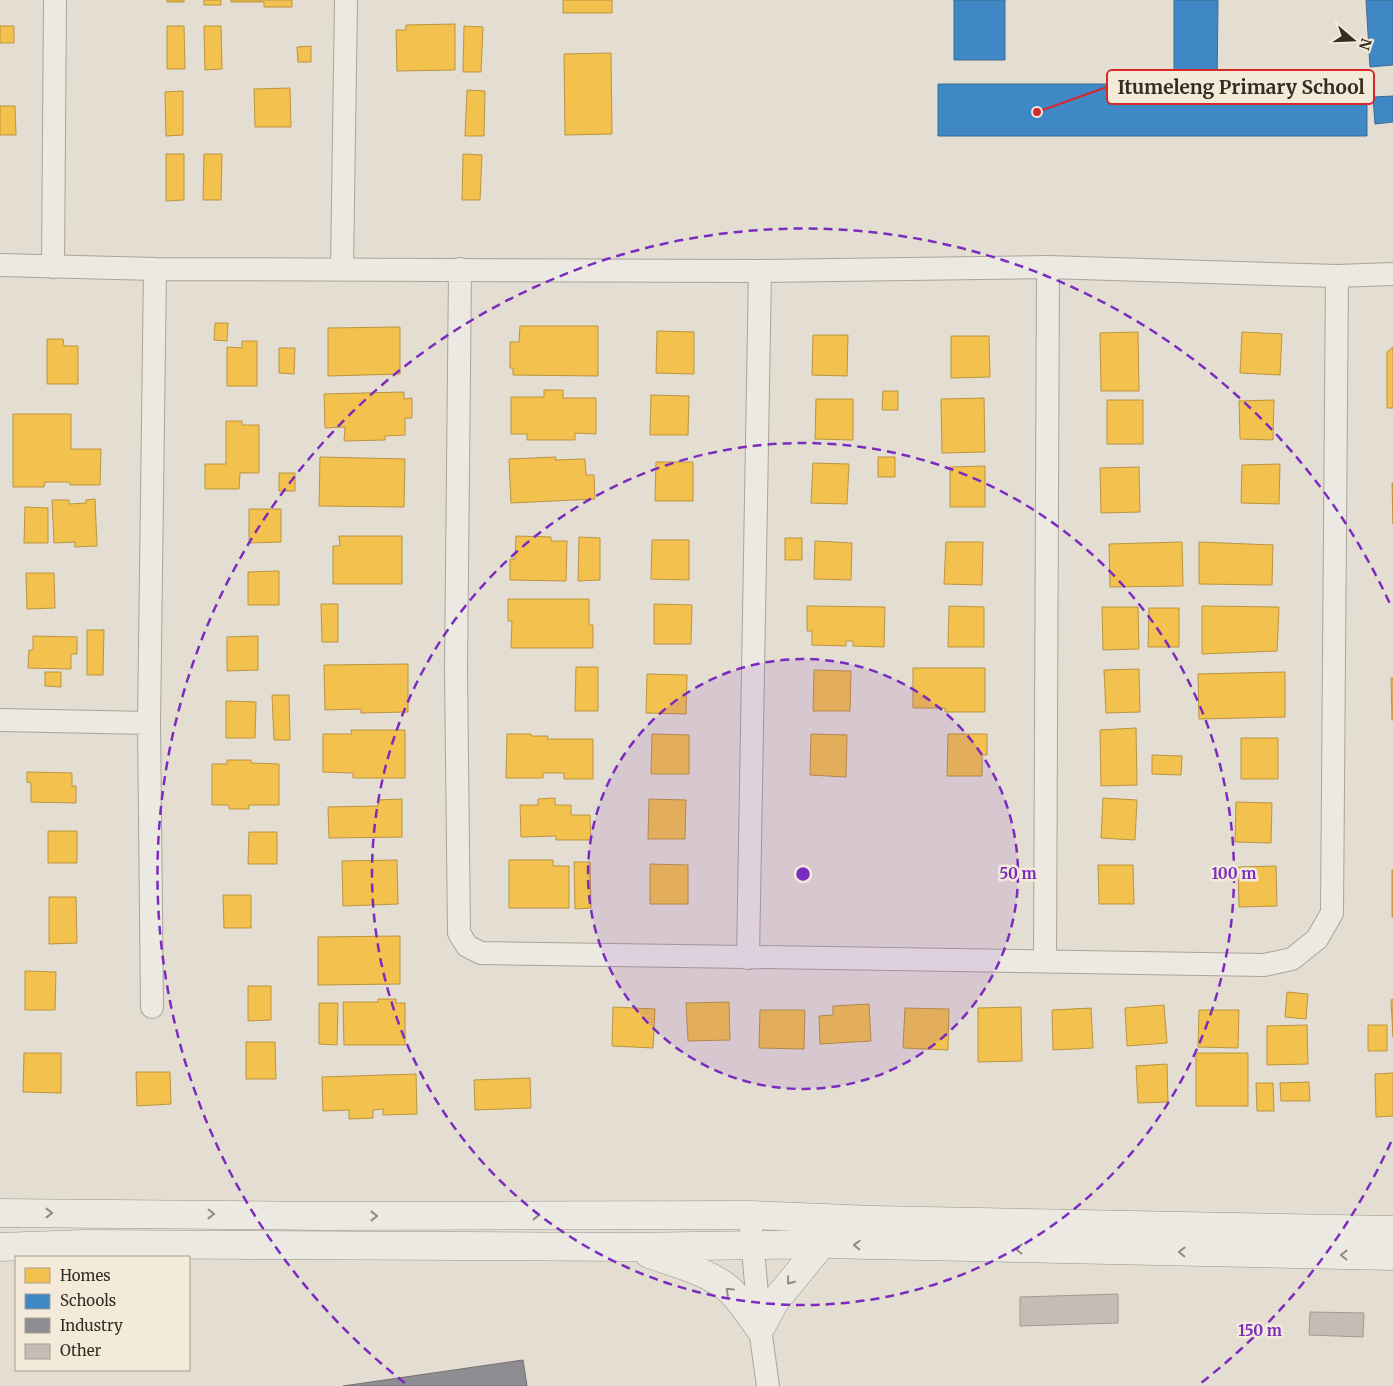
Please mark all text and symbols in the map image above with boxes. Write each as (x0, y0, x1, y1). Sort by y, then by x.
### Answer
north arrow (1328, 15, 1378, 65)
text: N (1355, 36, 1376, 52)
callout: Itumeleng Primary School (1107, 70, 1374, 104)
text: Itumeleng Primary School (1117, 75, 1365, 99)
text: 50 m (999, 864, 1037, 883)
text: 100 m (1212, 864, 1256, 883)
centre of rings (794, 865, 812, 883)
one-way arrow (45, 1208, 53, 1218)
one-way arrow (208, 1209, 215, 1219)
one-way arrow (532, 1210, 540, 1220)
one-way arrow (370, 1211, 378, 1221)
one-way arrow (853, 1240, 860, 1250)
one-way arrow (1015, 1244, 1023, 1254)
one-way arrow (1178, 1247, 1186, 1257)
one-way arrow (1340, 1250, 1348, 1260)
legend (15, 1256, 190, 1371)
text: Homes (60, 1266, 111, 1285)
one-way arrow (787, 1275, 796, 1285)
one-way arrow (726, 1288, 735, 1297)
text: Schools (60, 1291, 116, 1310)
text: Industry (60, 1316, 123, 1335)
text: 150 m (1238, 1321, 1282, 1340)
text: Other (60, 1341, 102, 1360)

